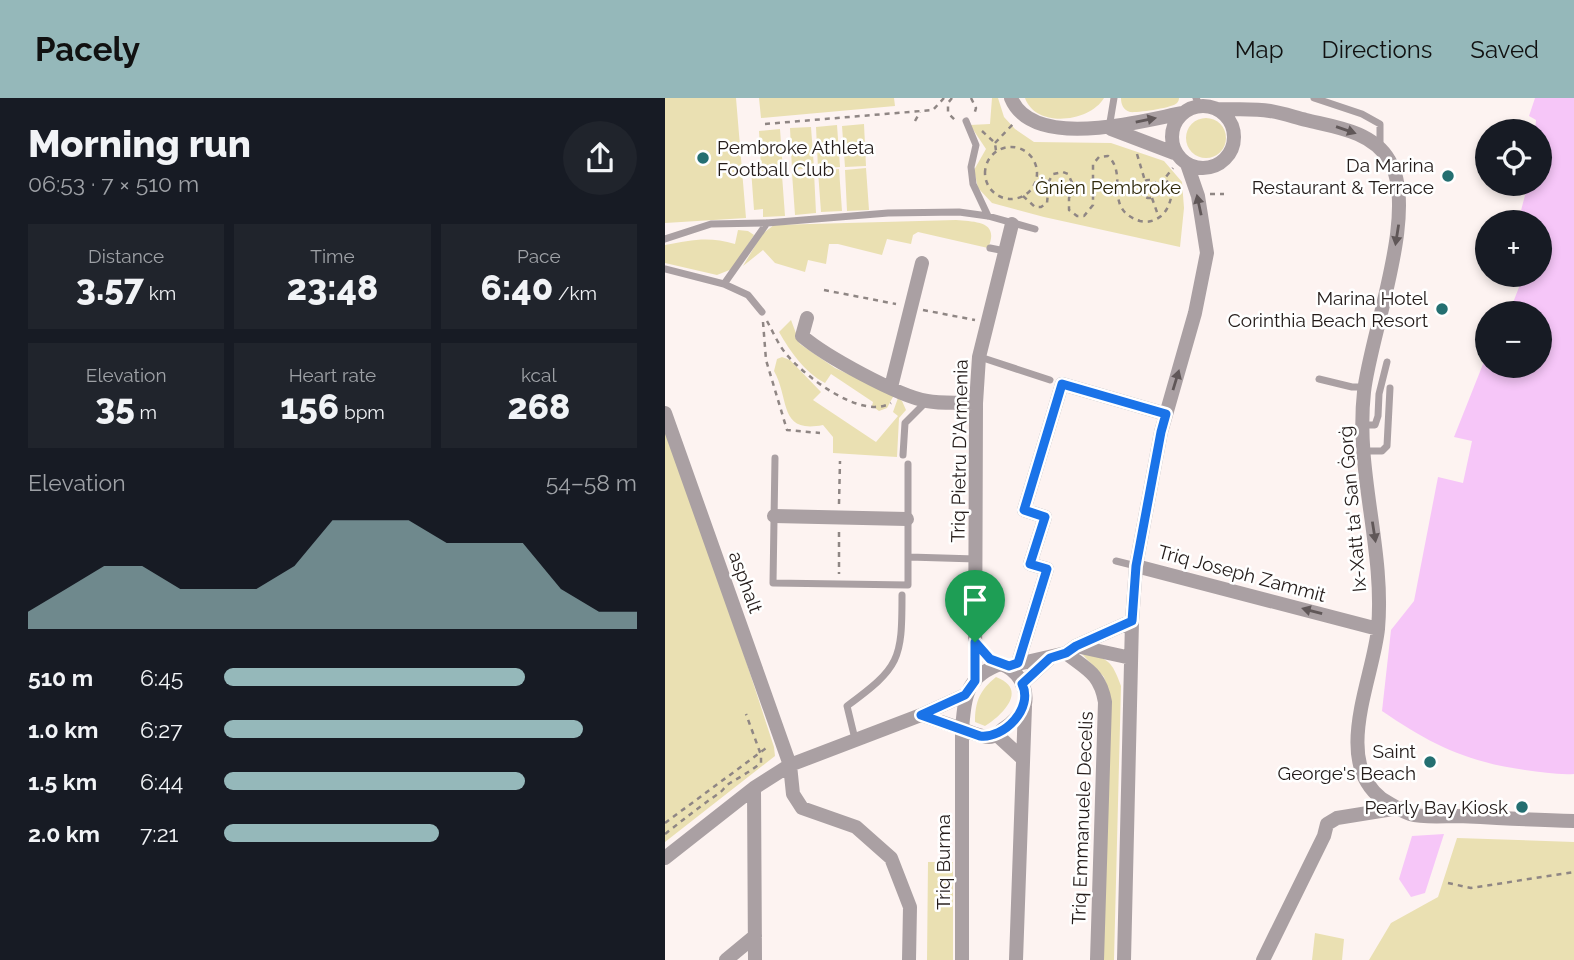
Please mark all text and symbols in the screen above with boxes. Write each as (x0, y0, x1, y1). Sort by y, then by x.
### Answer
text: Pacely (35, 30, 140, 69)
text: Map (1235, 35, 1284, 64)
text: Directions (1322, 35, 1432, 64)
text: Saved (1470, 35, 1539, 64)
one-way arrow (1135, 115, 1157, 126)
map controls (1475, 119, 1552, 378)
button: locate (1475, 119, 1552, 196)
text: Morning run (28, 121, 251, 166)
button: share (563, 121, 637, 195)
one-way arrow (1336, 125, 1357, 136)
place label: Pembroke Athleta Football Club (717, 136, 874, 180)
marker: Pembroke Athleta Football Club (695, 150, 711, 166)
place label: Da Marina Restaurant & Terrace (1252, 154, 1434, 198)
marker: Da Marina Restaurant & Terrace (1440, 168, 1456, 184)
text: 06:53 · 7 × 510 m (28, 170, 199, 197)
park label: Ġnien Pembroke (1035, 176, 1181, 198)
one-way arrow (1194, 194, 1205, 216)
button: + (1475, 210, 1552, 287)
one-way arrow (1391, 224, 1402, 246)
text: Distance (88, 245, 164, 267)
text: Time (310, 245, 355, 267)
text: Pace (517, 245, 561, 267)
text: 3.57 (76, 267, 144, 308)
text: 23:48 (287, 267, 378, 308)
text: 6:40 (481, 267, 553, 308)
text: km (144, 282, 176, 304)
text: /km (553, 282, 597, 304)
place label: Marina Hotel Corinthia Beach Resort (1228, 287, 1429, 331)
marker: Marina Hotel Corinthia Beach Resort (1434, 301, 1450, 317)
button: − (1475, 301, 1552, 378)
street label: Triq Pietru D'Armenia (946, 359, 972, 543)
text: Elevation (86, 364, 167, 386)
text: Heart rate (289, 364, 376, 386)
text: kcal (521, 364, 557, 386)
one-way arrow (1171, 369, 1181, 390)
text: 35 (95, 386, 135, 427)
text: 156 (280, 386, 339, 427)
text: 268 (507, 386, 570, 427)
text: m (135, 401, 157, 423)
text: bpm (339, 401, 385, 423)
street label: Ix-Xatt ta' San Ġorġ (1334, 425, 1370, 593)
text: Elevation (28, 469, 126, 496)
text: 54–58 m (546, 469, 637, 496)
one-way arrow (1369, 521, 1380, 543)
street label: Triq Joseph Zammit (1156, 540, 1329, 606)
street label: asphalt (725, 548, 768, 617)
pin (945, 570, 1005, 642)
icon: arrive (956, 581, 994, 619)
one-way arrow (1301, 605, 1323, 616)
text: 510 m (28, 664, 93, 691)
text: 6:45 (140, 664, 183, 691)
street label: Triq Emmanuele Decelis (1067, 711, 1097, 925)
text: 1.0 km (28, 716, 98, 743)
text: 6:27 (140, 716, 182, 743)
place label: Saint George's Beach (1278, 740, 1417, 784)
marker: Saint George's Beach (1422, 754, 1438, 770)
text: 1.5 km (28, 768, 97, 795)
text: 6:44 (140, 768, 183, 795)
place label: Pearly Bay Kiosk (1364, 796, 1508, 818)
marker: Pearly Bay Kiosk (1514, 799, 1530, 815)
street label: Triq Burma (932, 814, 954, 910)
text: 2.0 km (28, 820, 100, 847)
text: 7:21 (140, 820, 178, 847)

